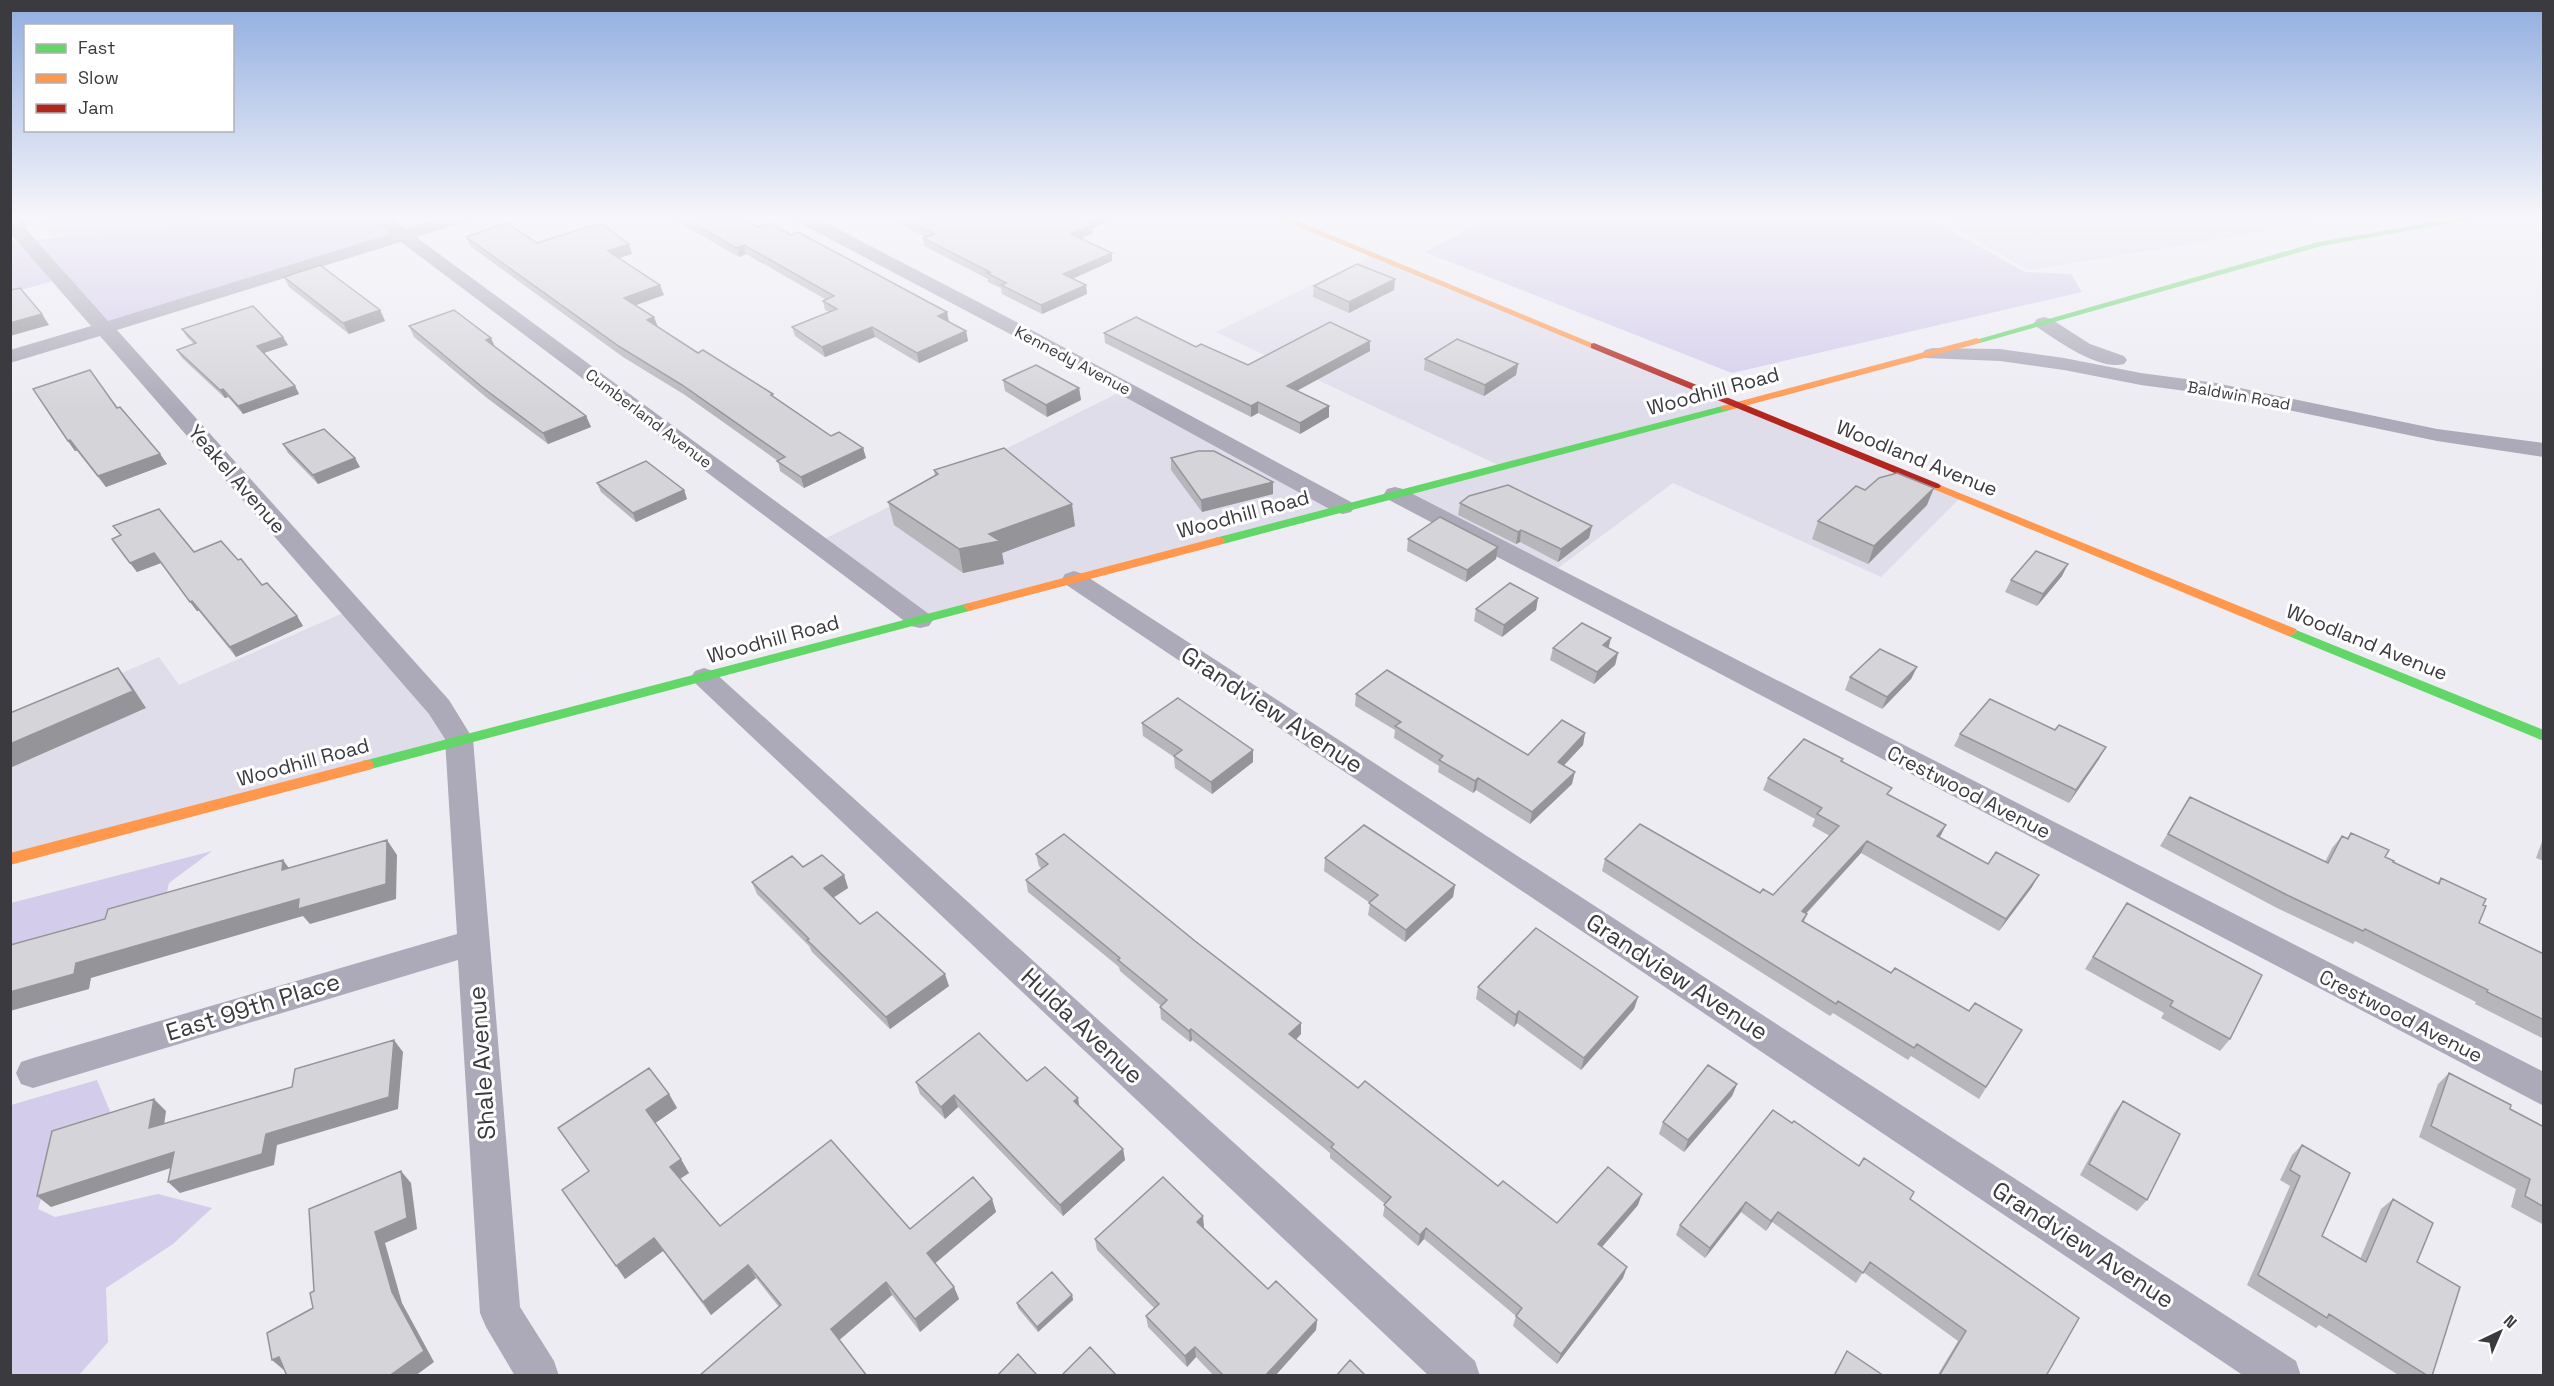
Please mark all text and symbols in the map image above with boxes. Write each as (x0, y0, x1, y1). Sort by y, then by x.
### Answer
legend (24, 24, 234, 132)
text: Fast (78, 36, 115, 59)
text: Slow (78, 66, 119, 89)
text: Jam (78, 96, 114, 119)
street label: Kennedy Avenue (1011, 321, 1134, 400)
street label: Woodhill Road (1644, 361, 1782, 421)
street label: Cumberland Avenue (581, 364, 716, 473)
street label: Baldwin Road (2186, 376, 2292, 415)
street label: Woodland Avenue (1832, 414, 2002, 502)
street label: Yeakel Avenue (182, 419, 292, 539)
street label: Woodhill Road (1174, 484, 1312, 544)
street label: Woodland Avenue (2282, 598, 2452, 686)
street label: Woodhill Road (704, 609, 842, 669)
street label: Grandview Avenue (1175, 639, 1369, 780)
street label: Woodhill Road (234, 732, 372, 792)
street label: Crestwood Avenue (1883, 739, 2055, 845)
street label: Grandview Avenue (1580, 906, 1774, 1047)
street label: Hulda Avenue (1015, 961, 1150, 1090)
street label: Crestwood Avenue (2315, 963, 2487, 1069)
street label: East 99th Place (162, 965, 344, 1048)
street label: Shale Avenue (461, 985, 502, 1141)
street label: Grandview Avenue (1986, 1174, 2180, 1315)
north arrow (2470, 1302, 2530, 1362)
text: N (2499, 1310, 2521, 1333)

